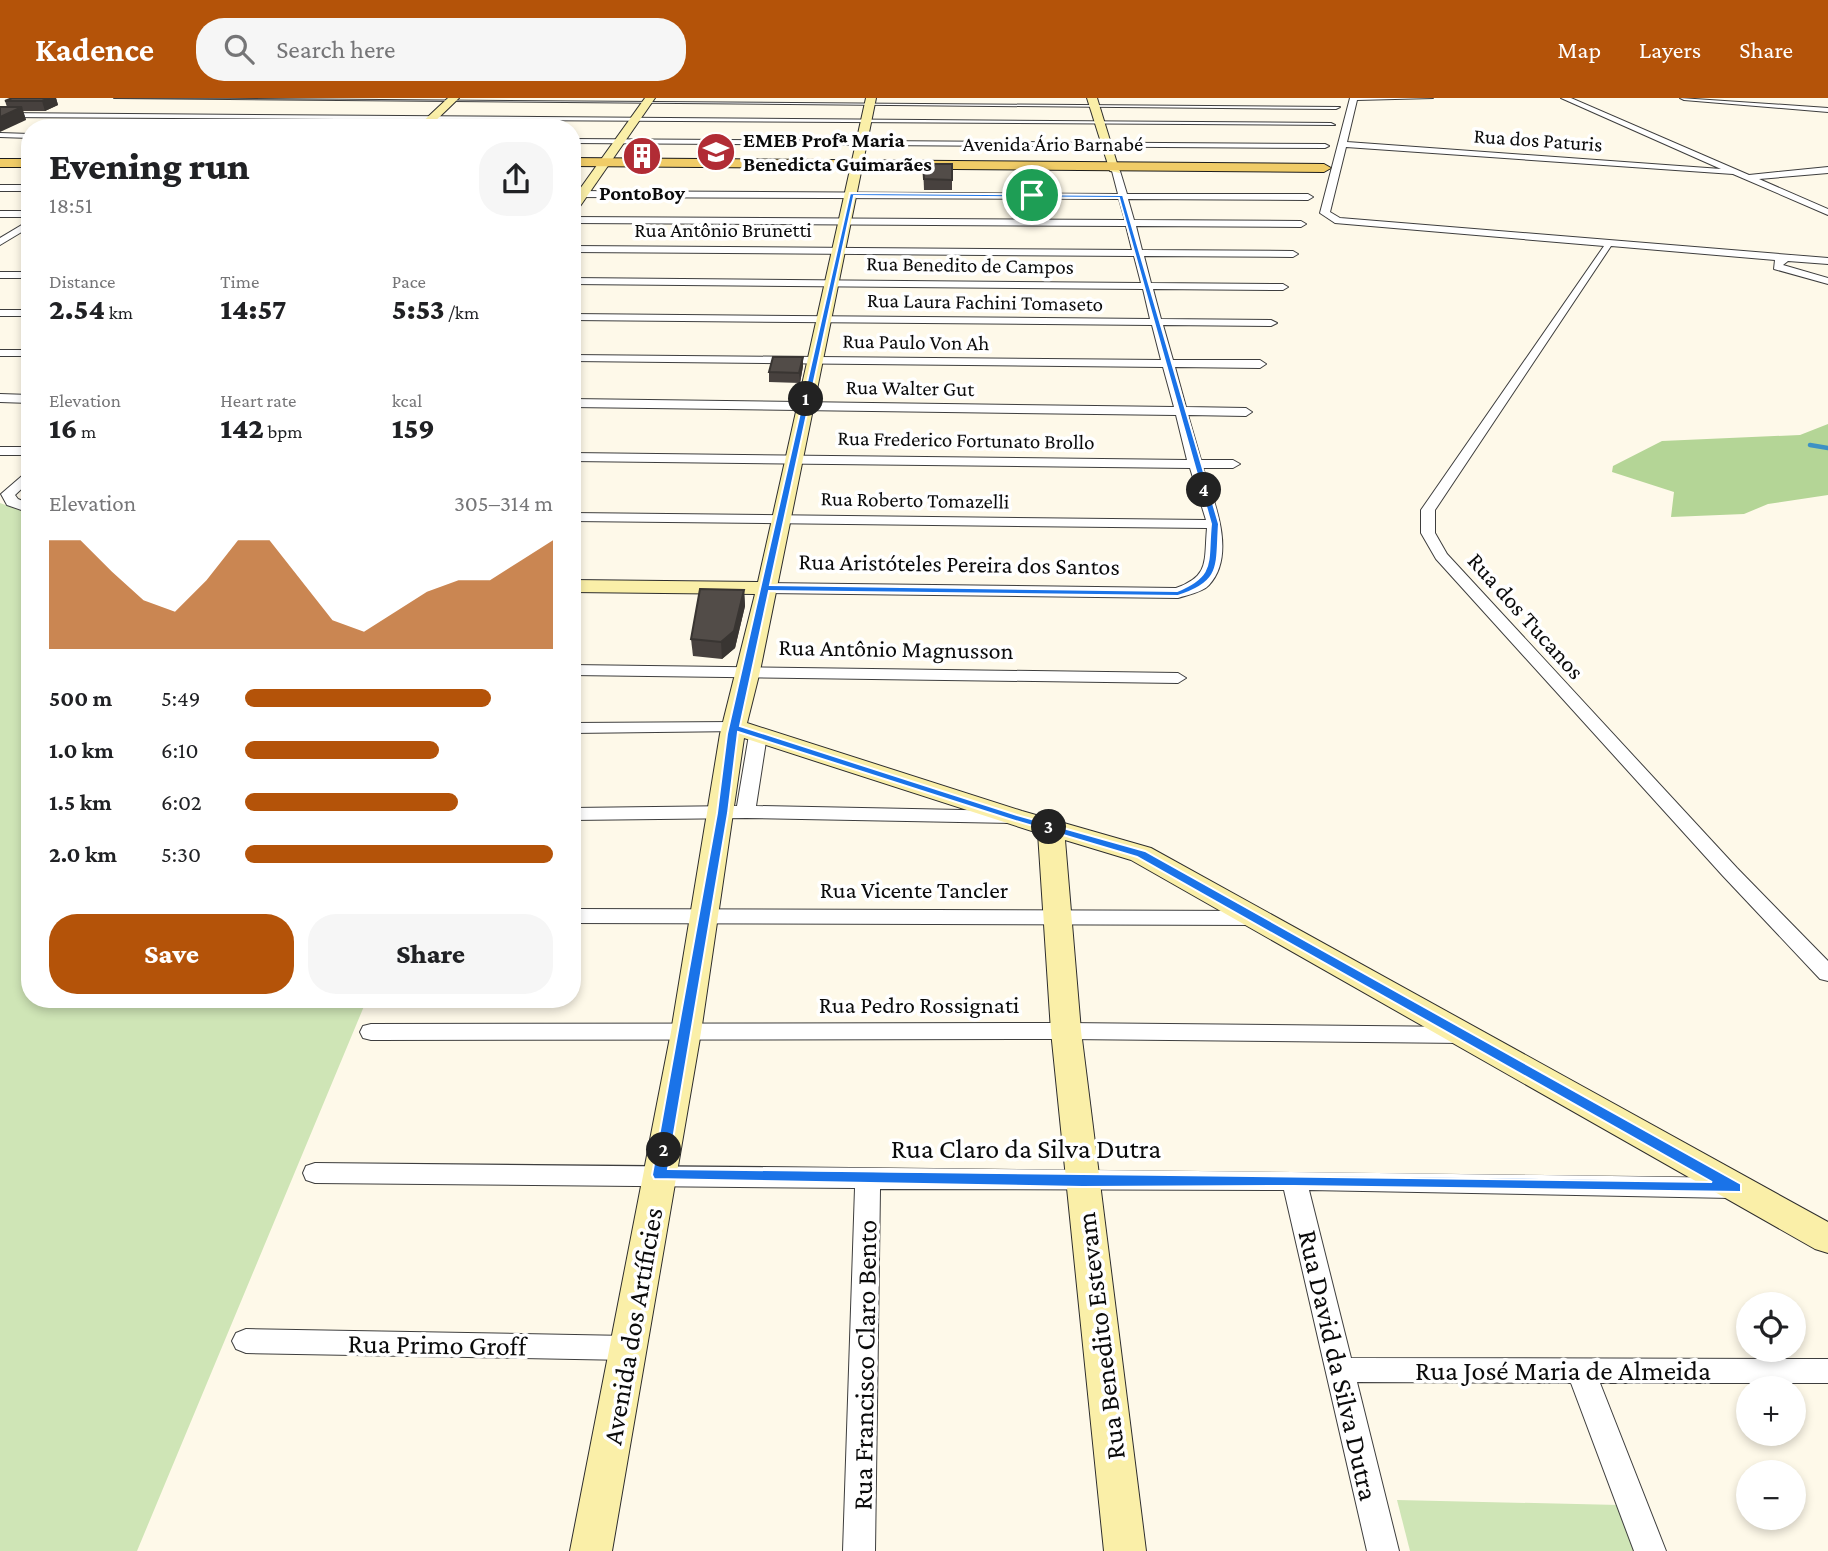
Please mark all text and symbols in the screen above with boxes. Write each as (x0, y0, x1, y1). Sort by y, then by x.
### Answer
search box (196, 18, 686, 81)
icon: search (220, 30, 258, 68)
text: Kadence (35, 31, 154, 68)
text: Search here (276, 35, 395, 64)
text: Map (1557, 36, 1601, 63)
text: Layers (1639, 36, 1701, 63)
text: Share (1739, 36, 1793, 63)
street label: Rua dos Paturis (1473, 124, 1603, 156)
place label: EMEB Profª Maria Benedicta Guimarães (743, 128, 932, 176)
school or university icon: EMEB Profª Maria Benedicta Guimarães (695, 131, 737, 173)
street label: Avenida Ário Barnabé (963, 132, 1143, 156)
building icon: PontoBoy (621, 135, 663, 177)
button: share (479, 142, 553, 216)
text: Evening run (49, 145, 250, 187)
pin (1002, 165, 1062, 225)
icon: arrive (1013, 176, 1051, 214)
place label: PontoBoy (599, 181, 686, 205)
text: 18:51 (49, 192, 93, 218)
street label: Rua Antônio Brunetti (634, 218, 812, 242)
street label: Rua Benedito de Campos (866, 251, 1074, 279)
text: Distance (49, 271, 115, 292)
text: Time (220, 271, 259, 292)
text: Pace (392, 271, 426, 292)
street label: Rua Laura Fachini Tomaseto (867, 288, 1103, 316)
text: 2.54 (49, 292, 105, 325)
text: 14:57 (220, 292, 287, 325)
text: 5:53 (392, 292, 445, 325)
text: km (105, 302, 133, 323)
text: /km (445, 302, 479, 323)
street label: Rua Paulo Von Ah (842, 329, 990, 355)
street label: Rua Walter Gut (846, 375, 976, 401)
pin: 1 (788, 382, 824, 416)
text: 1 (802, 388, 809, 409)
text: Elevation (49, 390, 121, 411)
text: Heart rate (220, 390, 296, 411)
text: kcal (392, 390, 422, 411)
text: 16 (49, 411, 78, 444)
text: 142 (220, 411, 264, 444)
text: 159 (392, 411, 435, 444)
text: m (78, 421, 96, 442)
text: bpm (264, 421, 303, 442)
street label: Rua Frederico Fortunato Brollo (837, 426, 1095, 454)
pin: 4 (1186, 472, 1222, 508)
text: 4 (1198, 479, 1209, 500)
street label: Rua Roberto Tomazelli (820, 486, 1010, 514)
text: Elevation (49, 490, 136, 516)
text: 305–314 m (454, 490, 553, 516)
street label: Rua Aristóteles Pereira dos Santos (798, 547, 1120, 580)
street label: Rua dos Tucanos (1463, 547, 1590, 684)
street label: Rua Antônio Magnusson (778, 633, 1014, 664)
text: 500 m (49, 685, 112, 711)
text: 5:49 (161, 685, 200, 711)
text: 1.0 km (49, 737, 114, 763)
text: 6:10 (161, 737, 199, 763)
text: 1.5 km (49, 789, 112, 815)
text: 6:02 (161, 789, 202, 815)
pin: 3 (1032, 810, 1066, 844)
text: 3 (1044, 816, 1053, 837)
text: 2.0 km (49, 841, 117, 867)
text: 5:30 (161, 841, 201, 867)
street label: Rua Vicente Tancler (820, 876, 1009, 903)
button: Save (49, 914, 294, 994)
button: Share (308, 914, 553, 994)
street label: Rua Pedro Rossignati (819, 991, 1019, 1018)
pin: 2 (646, 1132, 682, 1168)
street label: Rua Claro da Silva Dutra (891, 1133, 1161, 1164)
text: 2 (659, 1139, 668, 1160)
street label: Avenida dos Artíficies (596, 1205, 669, 1447)
street label: Rua Benedito Estevam (1070, 1210, 1131, 1461)
street label: Rua Francisco Claro Bento (846, 1219, 883, 1511)
street label: Rua David da Silva Dutra (1292, 1227, 1385, 1503)
map controls (1736, 1292, 1806, 1530)
button: locate (1736, 1292, 1806, 1362)
street label: Rua Primo Groff (347, 1327, 528, 1362)
street label: Rua José Maria de Almeida (1415, 1355, 1711, 1386)
button: + (1736, 1376, 1806, 1446)
button: − (1736, 1460, 1806, 1530)

